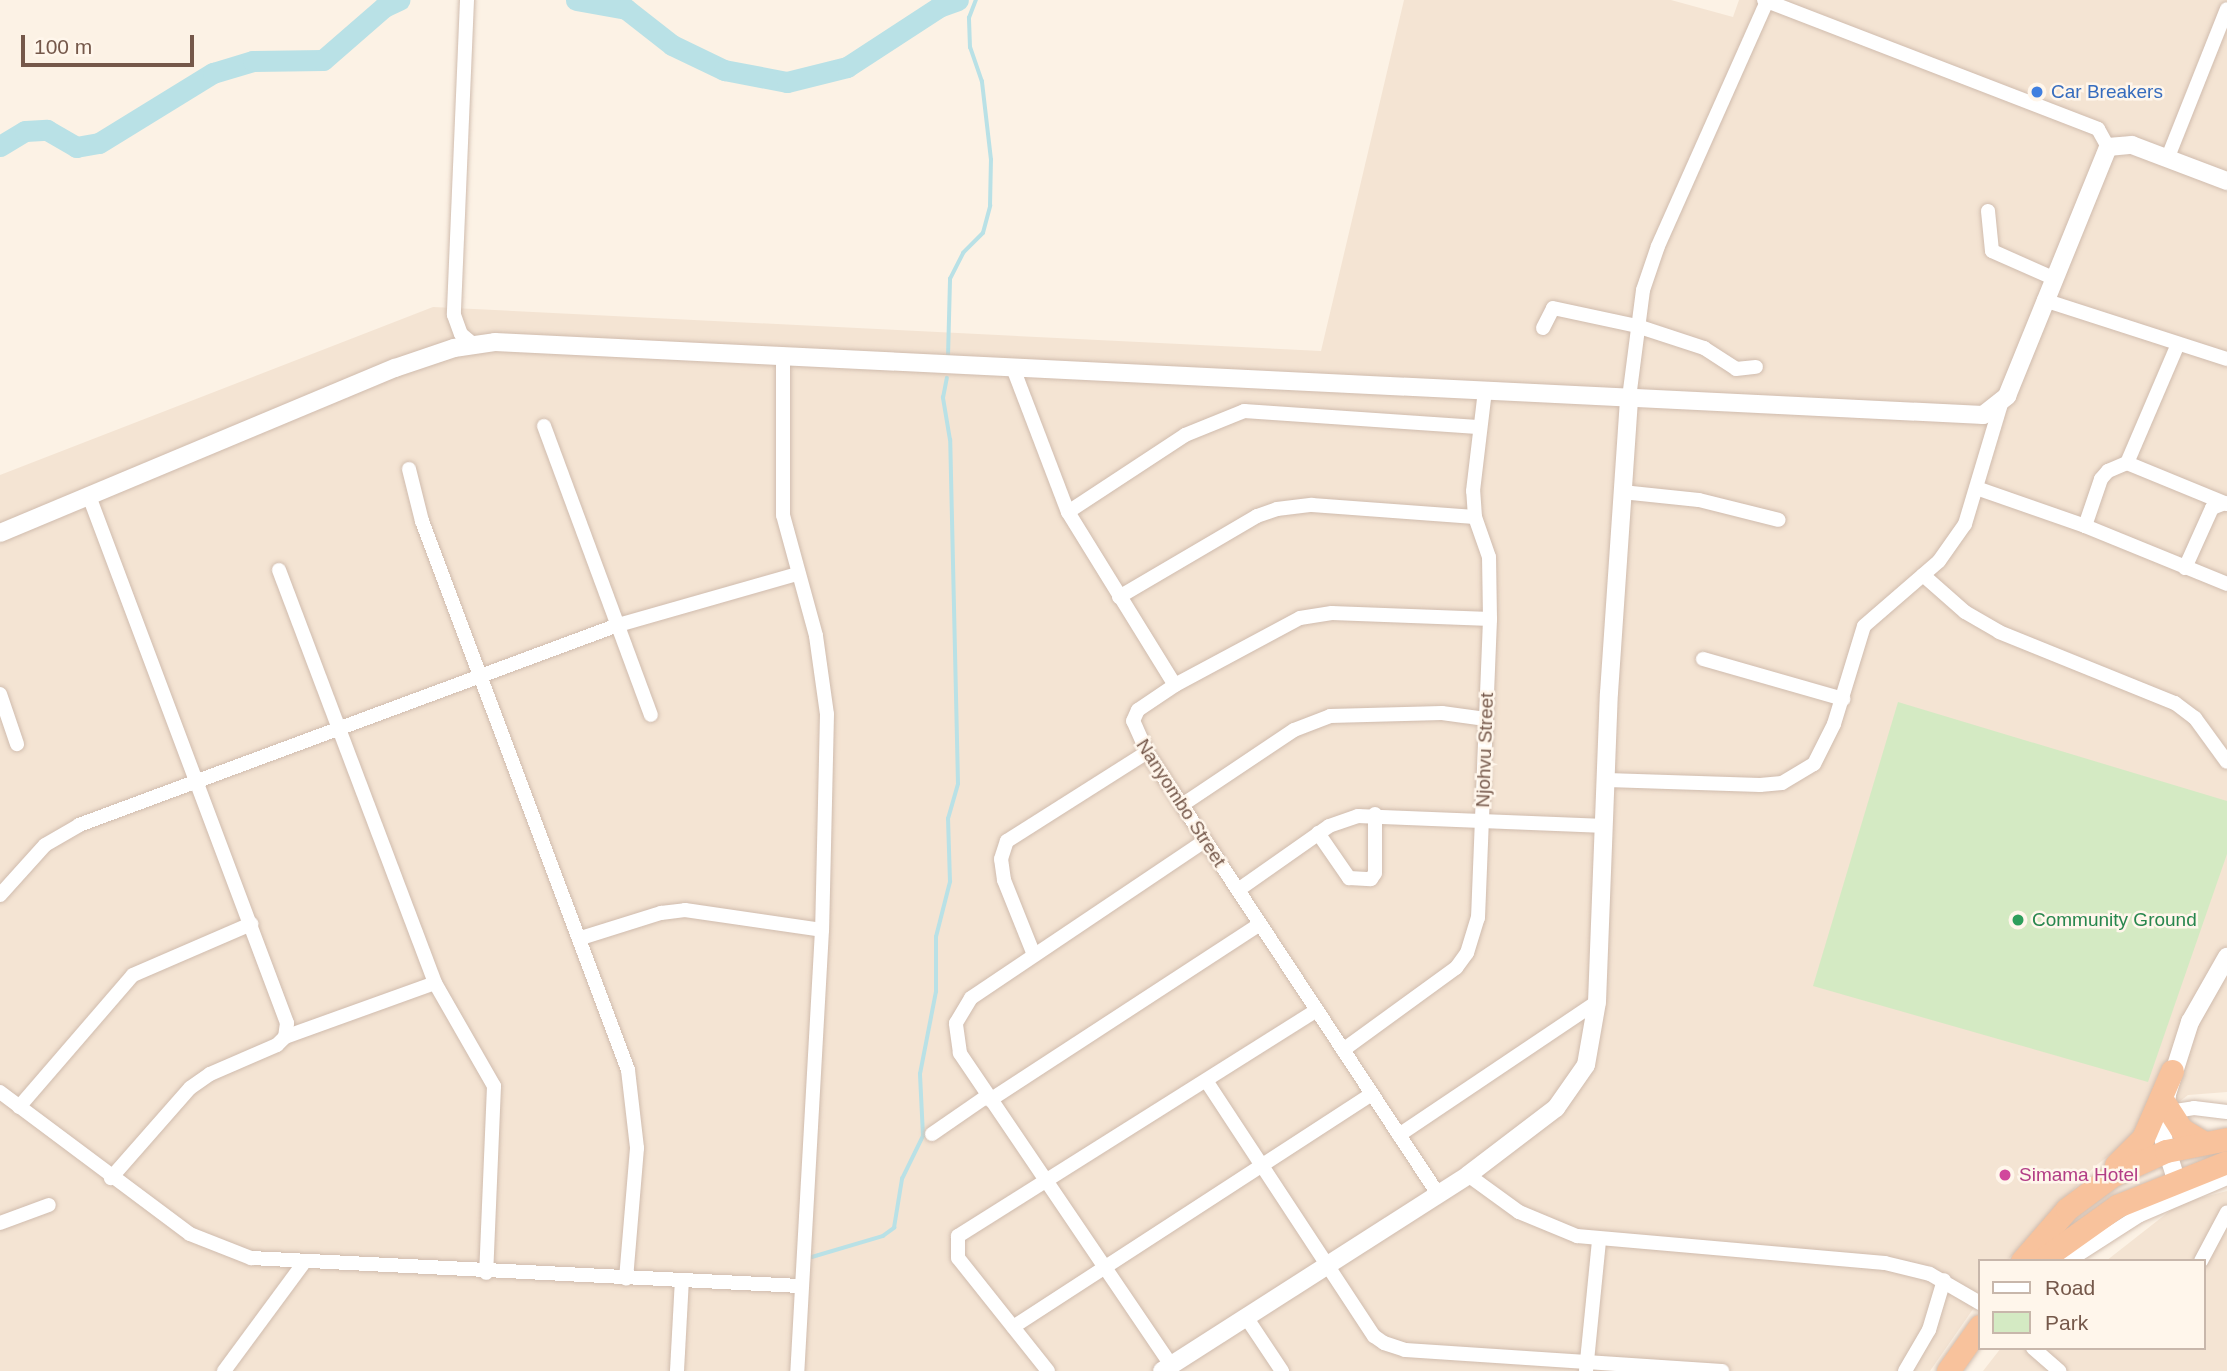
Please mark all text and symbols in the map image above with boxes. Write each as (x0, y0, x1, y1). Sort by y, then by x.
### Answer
scale bar (24, 21, 198, 65)
text: 100 m (34, 35, 92, 58)
place label: Car Breakers (2051, 81, 2163, 103)
marker: Car Breakers (2029, 84, 2045, 100)
street label: Njohvu Street (1472, 692, 1498, 808)
street label: Nanyombo Street (1131, 735, 1231, 871)
place label: Community Ground (2032, 909, 2197, 931)
marker: Community Ground (2010, 912, 2026, 928)
place label: Simama Hotel (2019, 1164, 2138, 1186)
marker: Simama Hotel (1997, 1167, 2013, 1183)
legend (1979, 1259, 2206, 1350)
text: Road (2045, 1276, 2095, 1299)
text: Park (2045, 1311, 2088, 1334)

